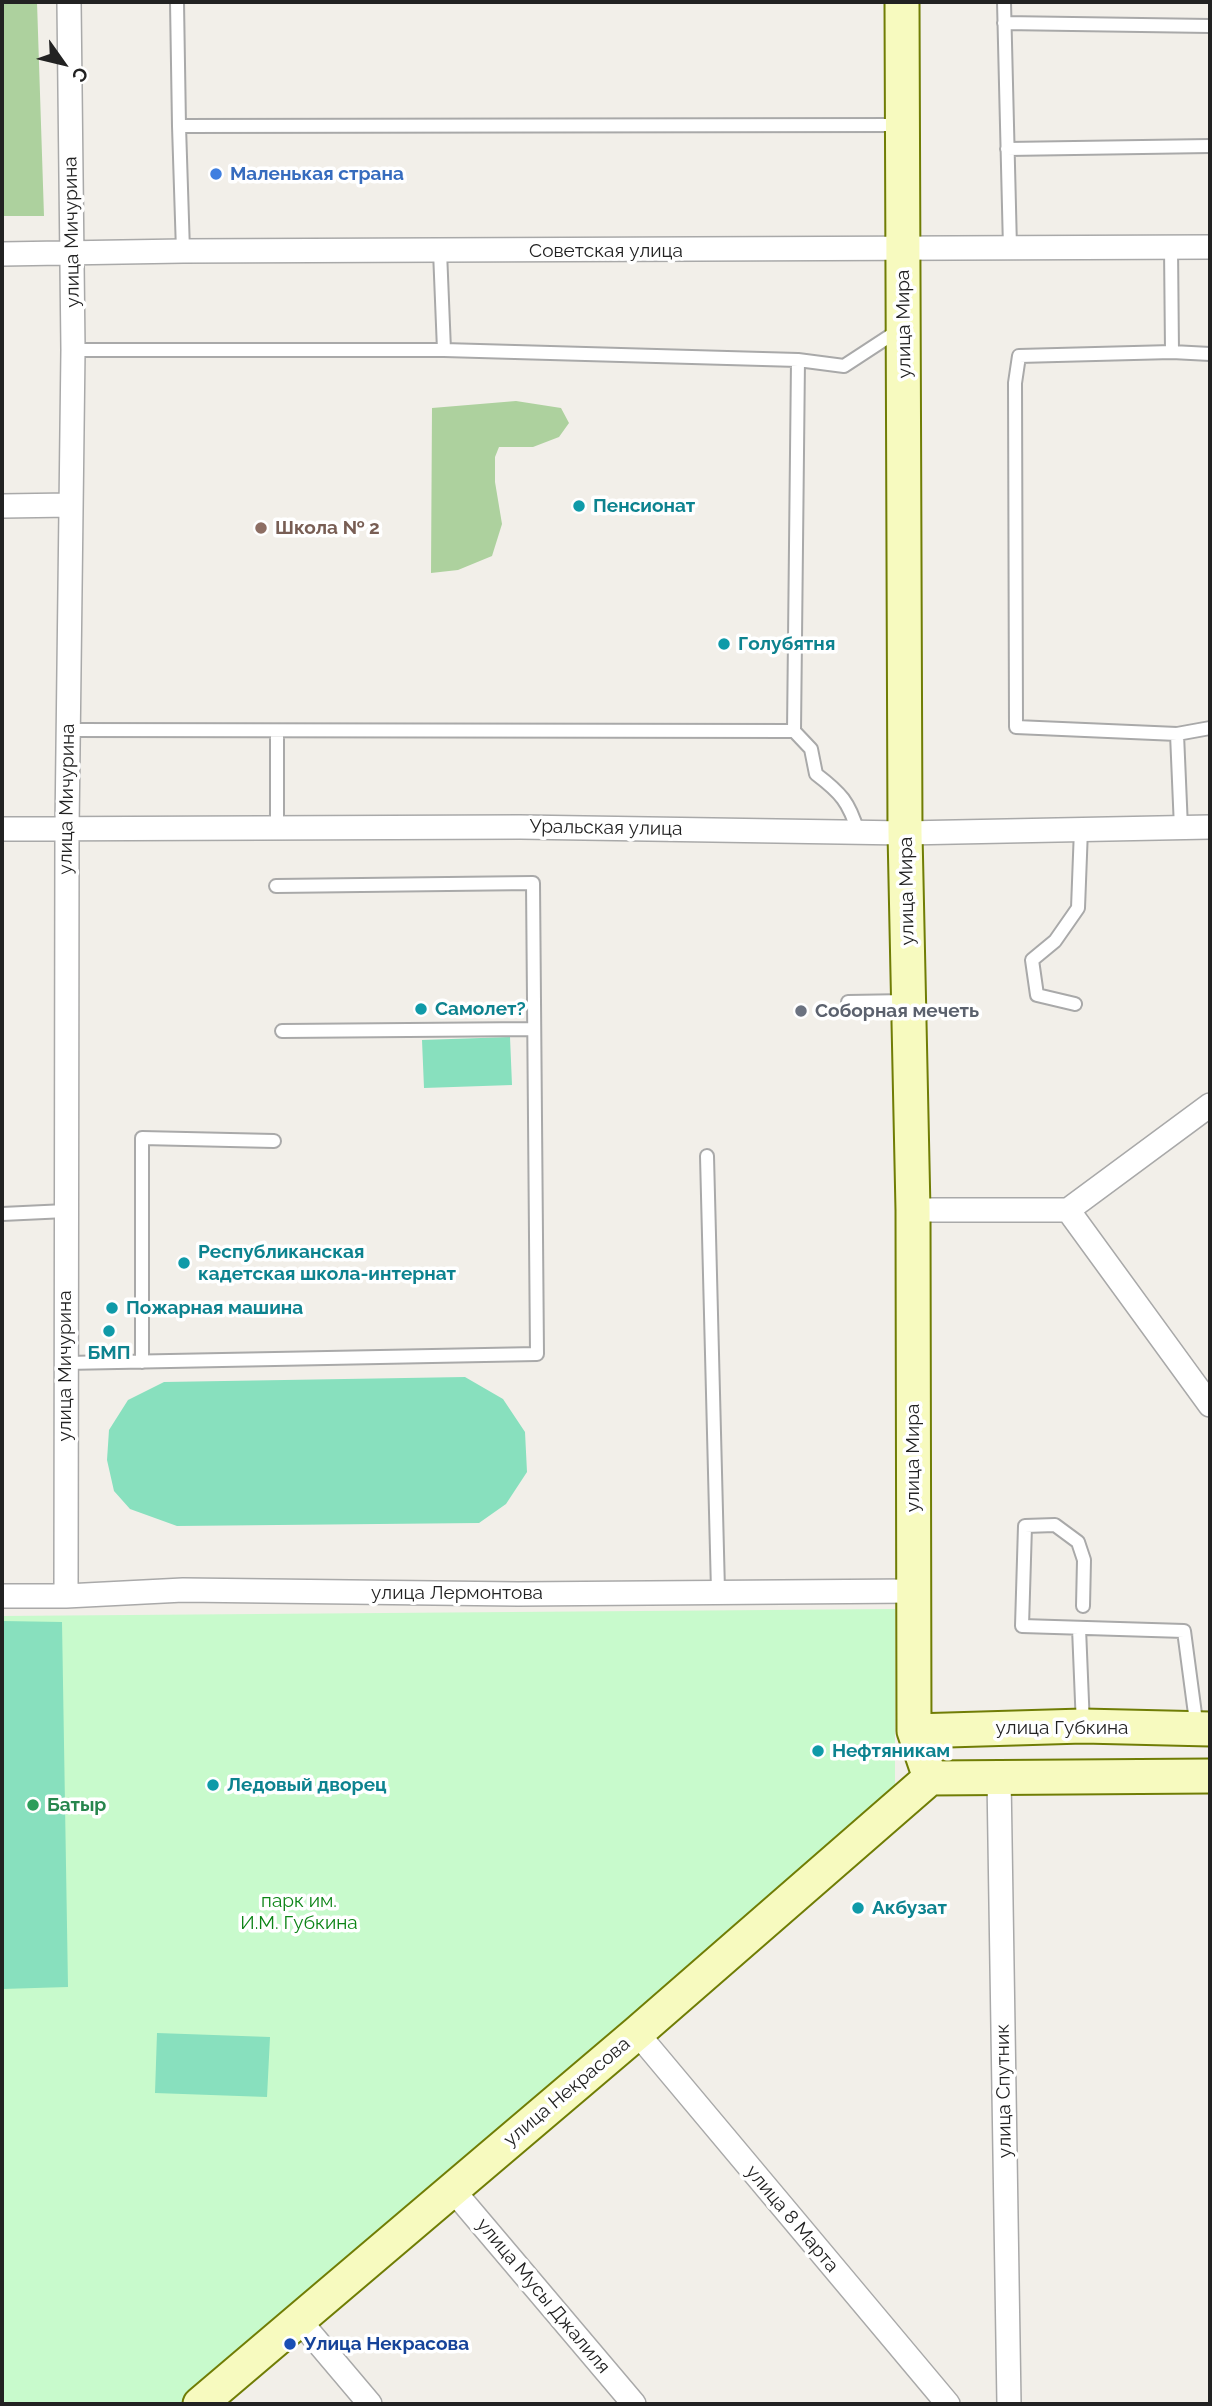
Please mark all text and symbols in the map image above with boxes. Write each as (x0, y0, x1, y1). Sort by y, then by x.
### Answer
north arrow (28, 28, 98, 98)
text: С (68, 63, 93, 86)
street label: улица Мичурина (59, 156, 85, 308)
place label: Маленькая страна (230, 163, 404, 185)
marker: Маленькая страна (208, 166, 224, 182)
street label: Советская улица (529, 240, 683, 262)
street label: улица Мира (892, 269, 916, 379)
place label: Пенсионат (593, 495, 695, 517)
marker: Пенсионат (571, 498, 587, 514)
place label: Школа № 2 (275, 517, 380, 539)
marker: Школа № 2 (253, 520, 269, 536)
place label: Голубятня (738, 633, 835, 655)
marker: Голубятня (716, 636, 732, 652)
street label: улица Мичурина (54, 723, 80, 875)
street label: Уральская улица (529, 815, 683, 841)
street label: улица Мира (895, 836, 919, 946)
place label: Самолет? (435, 998, 526, 1020)
place label: Соборная мечеть (815, 1000, 979, 1022)
marker: Самолет? (413, 1001, 429, 1017)
marker: Соборная мечеть (793, 1003, 809, 1019)
place label: Республиканская кадетская школа-интернат (198, 1241, 456, 1285)
marker: Республиканская кадетская школа-интернат (176, 1255, 192, 1271)
street label: улица Мичурина (54, 1290, 76, 1442)
place label: Пожарная машина (126, 1297, 303, 1319)
marker: Пожарная машина (104, 1300, 120, 1316)
marker: БМП (101, 1323, 117, 1339)
place label: БМП (88, 1342, 130, 1364)
street label: улица Мира (902, 1404, 924, 1512)
street label: улица Лермонтова (371, 1582, 543, 1604)
street label: улица Губкина (996, 1717, 1128, 1739)
place label: Нефтяникам (832, 1740, 950, 1762)
marker: Нефтяникам (810, 1743, 826, 1759)
place label: Ледовый дворец (227, 1774, 387, 1796)
marker: Ледовый дворец (205, 1777, 221, 1793)
place label: Батыр (47, 1794, 106, 1816)
marker: Батыр (25, 1797, 41, 1813)
park label: парк им. И.М. Губкина (240, 1890, 358, 1934)
place label: Акбузат (872, 1897, 947, 1919)
marker: Акбузат (850, 1900, 866, 1916)
street label: улица Спутник (991, 2024, 1017, 2158)
street label: улица Некрасова (499, 2033, 635, 2151)
street label: улица 8 Марта (741, 2161, 843, 2277)
street label: улица Мусы Джалиля (471, 2214, 615, 2378)
place label: Улица Некрасова (304, 2333, 469, 2355)
marker: Улица Некрасова (282, 2336, 298, 2352)

